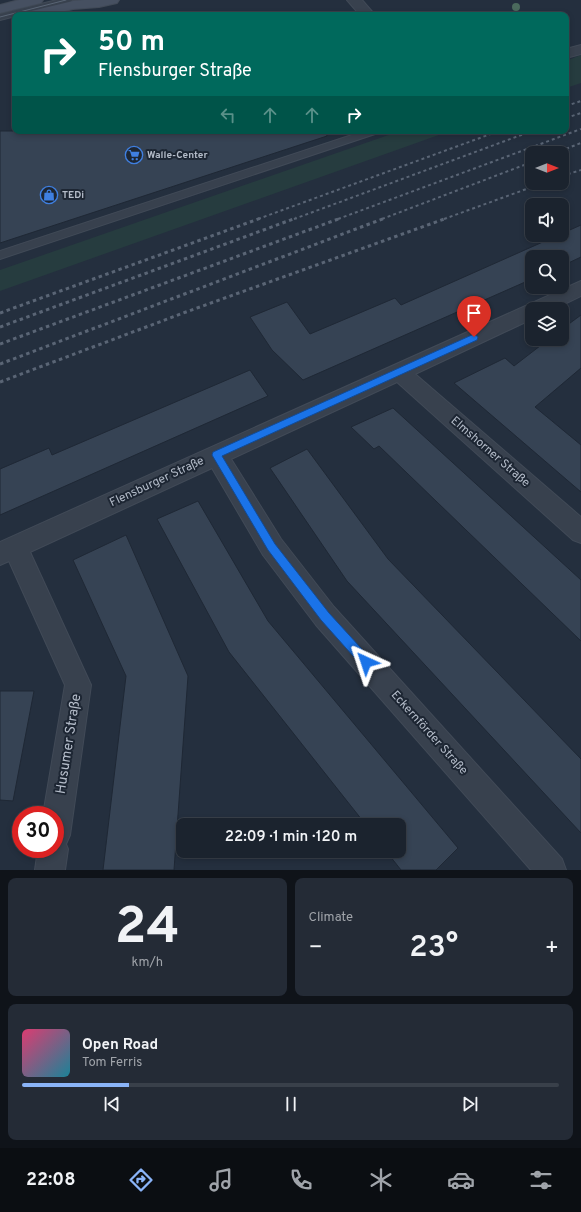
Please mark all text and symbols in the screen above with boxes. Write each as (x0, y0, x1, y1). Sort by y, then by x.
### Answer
text: 50 m (98, 25, 165, 61)
icon: right (32, 28, 84, 80)
text: Flensburger Straße (98, 60, 252, 83)
icon: left (217, 104, 239, 126)
icon: ahead (259, 104, 281, 126)
icon: ahead (301, 104, 323, 126)
icon: right (343, 104, 365, 126)
supermarket icon: Walle-Center (124, 145, 144, 165)
north arrow (525, 146, 569, 190)
map controls (525, 146, 569, 346)
place label: Walle-Center (147, 149, 208, 162)
shop icon: TEDi (39, 185, 59, 205)
place label: TEDi (62, 189, 84, 202)
button: sound (525, 198, 569, 242)
button: search (525, 250, 569, 294)
pin (457, 296, 491, 337)
icon: arrive (463, 302, 485, 324)
button: layers (525, 302, 569, 346)
street label: Elmshorner Straße (447, 413, 533, 491)
street label: Flensburger Straße (107, 453, 207, 511)
position arrow (345, 641, 387, 683)
street label: Eckernförder Straße (387, 688, 471, 778)
street label: Husumer Straße (53, 693, 85, 795)
speed limit sign: 30 (12, 806, 64, 858)
text: 22:09 · 1 min · 120 m (225, 828, 357, 847)
text: 24 (115, 896, 180, 962)
text: Climate (309, 910, 353, 926)
text: 23° (409, 930, 458, 967)
text: − (309, 935, 323, 962)
text: + (545, 935, 559, 962)
text: km/h (131, 955, 163, 971)
text: Open Road (82, 1036, 158, 1055)
text: Tom Ferris (82, 1055, 142, 1071)
icon: previous (101, 1093, 123, 1115)
icon: pause (280, 1093, 302, 1115)
icon: next (459, 1093, 481, 1115)
icon: directions (127, 1166, 155, 1194)
icon: music (207, 1166, 235, 1194)
icon: phone (287, 1166, 315, 1194)
icon: climate (367, 1166, 395, 1194)
icon: car (447, 1166, 475, 1194)
icon: filters (527, 1166, 555, 1194)
text: 22:08 (26, 1169, 76, 1192)

